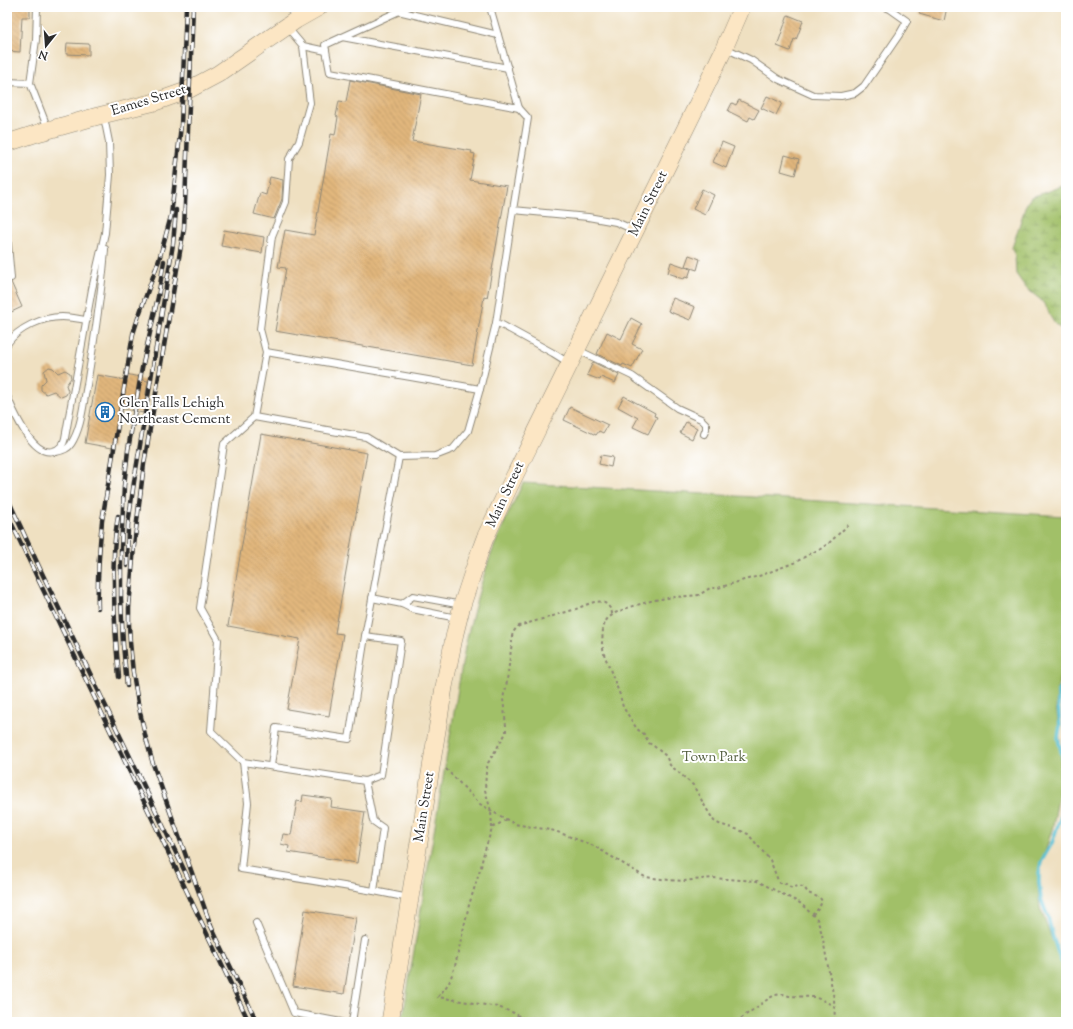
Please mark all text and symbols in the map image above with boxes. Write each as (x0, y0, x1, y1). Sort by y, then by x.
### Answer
north arrow (26, 26, 66, 66)
text: N (37, 46, 51, 64)
street label: Eames Street (109, 80, 189, 122)
street label: Main Street (625, 168, 674, 240)
place label: Glen Falls Lehigh Northeast Cement (119, 394, 231, 430)
building icon: Glen Falls Lehigh Northeast Cement (94, 401, 116, 423)
street label: Main Street (482, 459, 530, 531)
park label: Town Park (682, 748, 747, 768)
street label: Main Street (410, 770, 440, 843)

